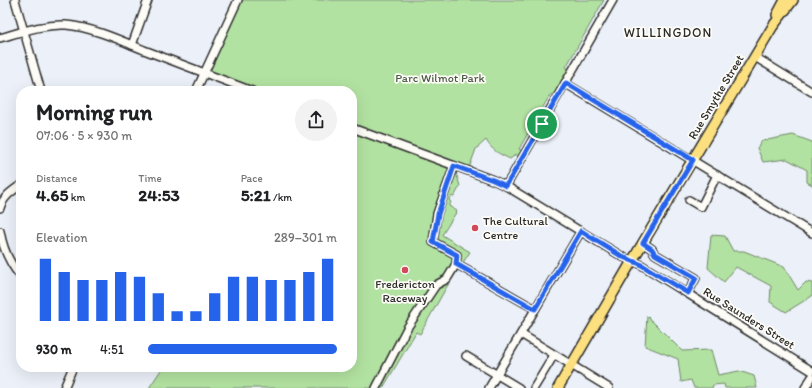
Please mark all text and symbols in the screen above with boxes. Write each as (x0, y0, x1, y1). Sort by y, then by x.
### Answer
district label: WILLINGDON (624, 25, 712, 40)
street label: Rue Smythe Street (685, 52, 747, 142)
park label: Parc Wilmot Park (395, 71, 486, 85)
text: Morning run (36, 99, 152, 126)
button: share (295, 99, 337, 141)
pin (525, 107, 559, 141)
icon: arrive (531, 113, 553, 135)
text: 07:06 · 5 × 930 m (36, 128, 132, 143)
text: Distance (36, 172, 77, 185)
text: Time (138, 172, 162, 185)
text: Pace (241, 172, 263, 185)
text: 4.65 (36, 185, 68, 205)
text: 24:53 (138, 185, 180, 205)
text: 5:21 (241, 185, 271, 205)
text: km (68, 191, 85, 204)
text: /km (271, 191, 292, 204)
place label: The Cultural Centre (483, 214, 548, 242)
marker: The Cultural Centre (470, 223, 480, 233)
text: Elevation (36, 230, 88, 245)
text: 289–301 m (274, 230, 337, 245)
marker: Fredericton Raceway (400, 265, 410, 275)
place label: Fredericton Raceway (375, 277, 435, 305)
street label: Rue Saunders Street (701, 284, 798, 352)
text: 930 m (36, 342, 72, 357)
text: 4:51 (100, 342, 124, 357)

